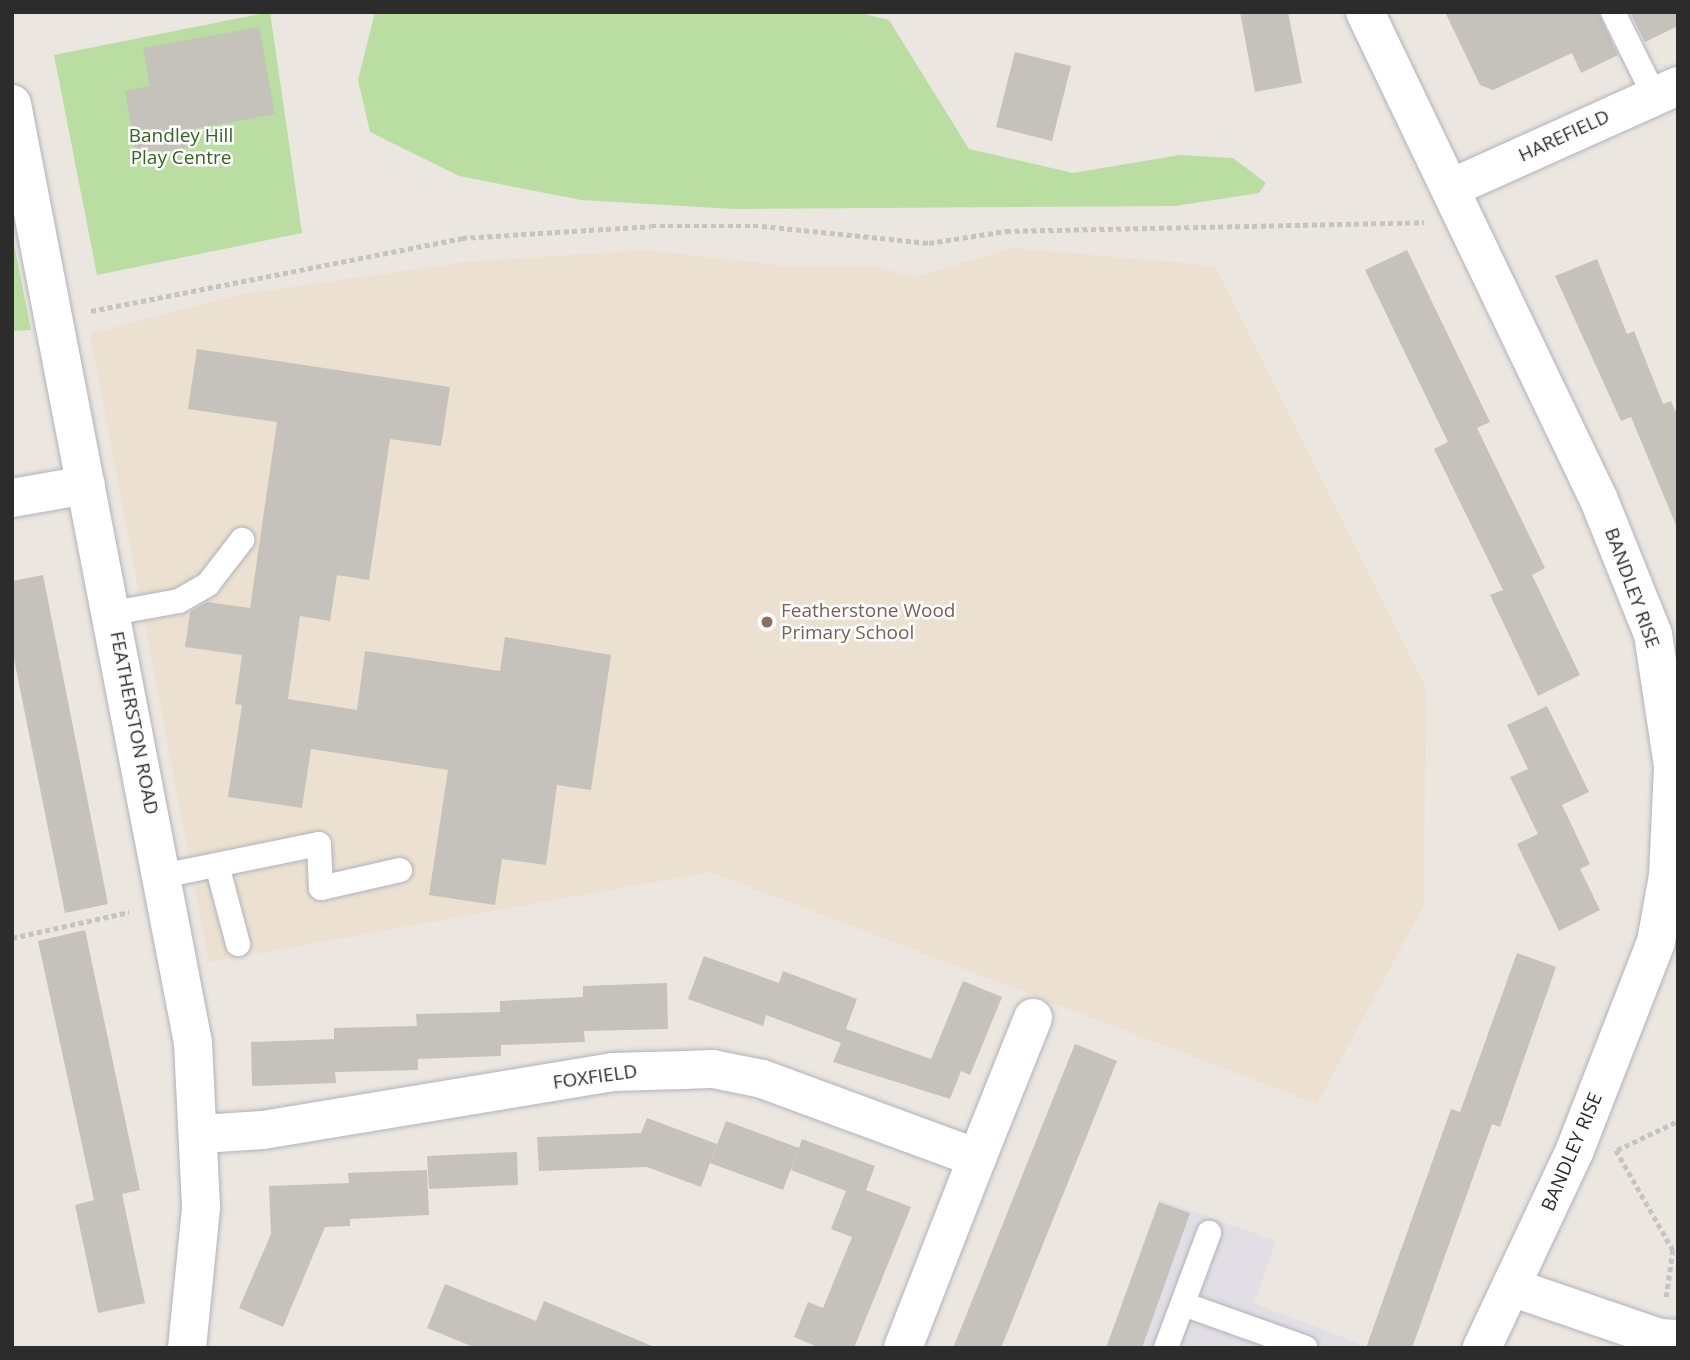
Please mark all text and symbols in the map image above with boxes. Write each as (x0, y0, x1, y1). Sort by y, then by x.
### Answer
street label: HAREFIELD (1515, 105, 1613, 167)
park label: Bandley Hill Play Centre (129, 125, 233, 169)
street label: BANDLEY RISE (1600, 525, 1664, 651)
place label: Featherstone Wood Primary School (781, 600, 955, 644)
marker: Featherstone Wood Primary School (759, 614, 775, 630)
street label: FEATHERSTON ROAD (105, 629, 163, 817)
street label: FOXFIELD (551, 1060, 639, 1094)
street label: BANDLEY RISE (1537, 1089, 1607, 1215)

